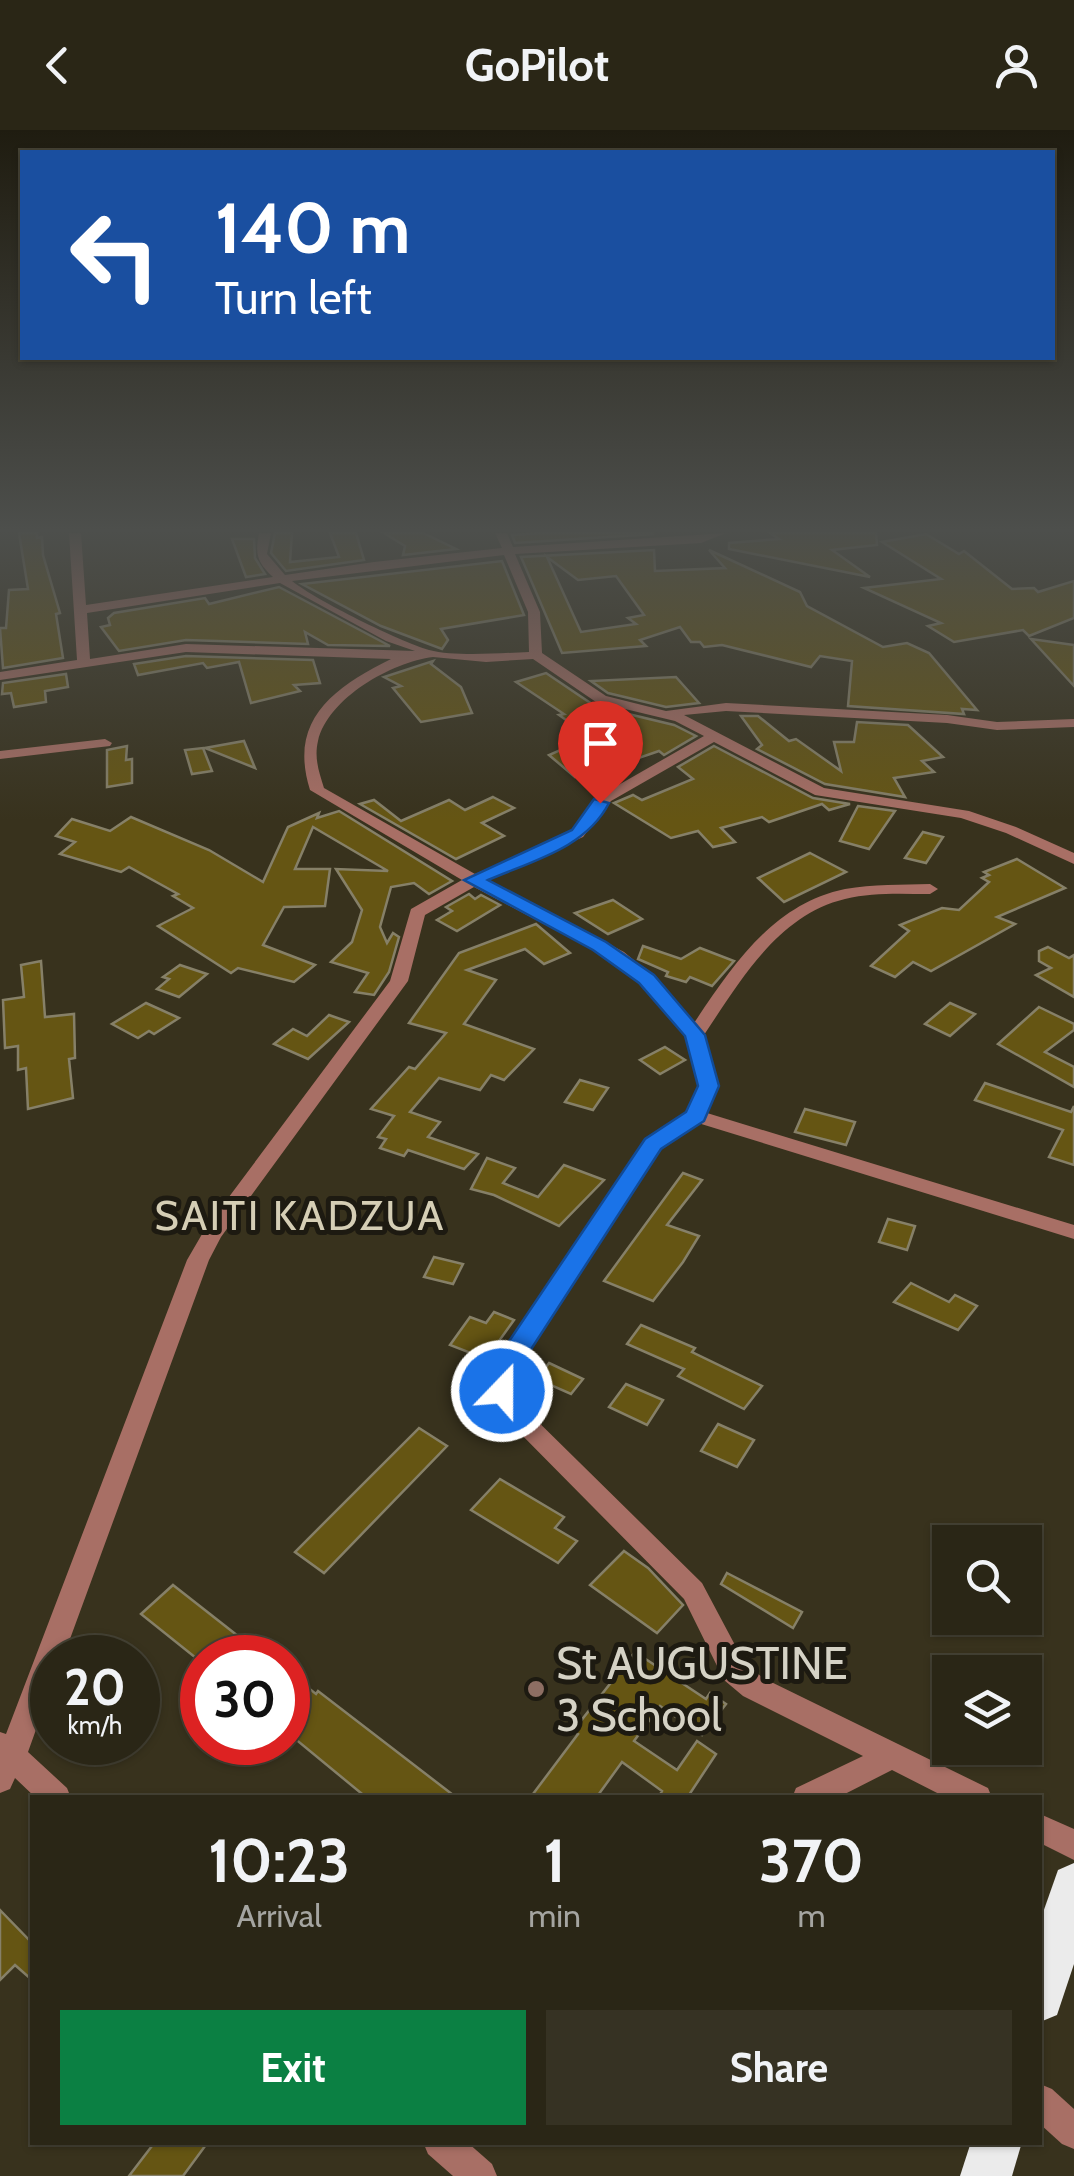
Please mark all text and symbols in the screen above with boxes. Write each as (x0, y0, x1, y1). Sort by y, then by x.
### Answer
icon: back (30, 38, 85, 93)
text: GoPilot (465, 38, 609, 92)
icon: person (989, 38, 1044, 93)
text: 140 m (215, 185, 410, 271)
icon: left (50, 190, 180, 320)
text: Turn left (215, 271, 372, 325)
pin (558, 701, 643, 804)
icon: arrive (573, 716, 628, 771)
district label: SAITI KADZUA (154, 1189, 446, 1241)
position arrow (450, 1339, 554, 1443)
map controls (932, 1525, 1042, 1765)
button: search (932, 1525, 1042, 1635)
speed limit sign: 30 (180, 1635, 310, 1765)
place label: St AUGUSTINE 3 School (556, 1636, 848, 1742)
button: layers (932, 1655, 1042, 1765)
text: 20 (64, 1657, 126, 1718)
marker: St AUGUSTINE 3 School (525, 1678, 547, 1700)
text: km/h (68, 1710, 122, 1740)
text: 10:23 (208, 1824, 350, 1897)
text: 1 (543, 1824, 566, 1897)
text: 370 (759, 1824, 864, 1897)
text: Arrival (237, 1896, 322, 1935)
text: min (528, 1896, 581, 1935)
text: m (797, 1896, 826, 1935)
button: Exit (60, 2010, 526, 2125)
button: Share (546, 2010, 1012, 2125)

